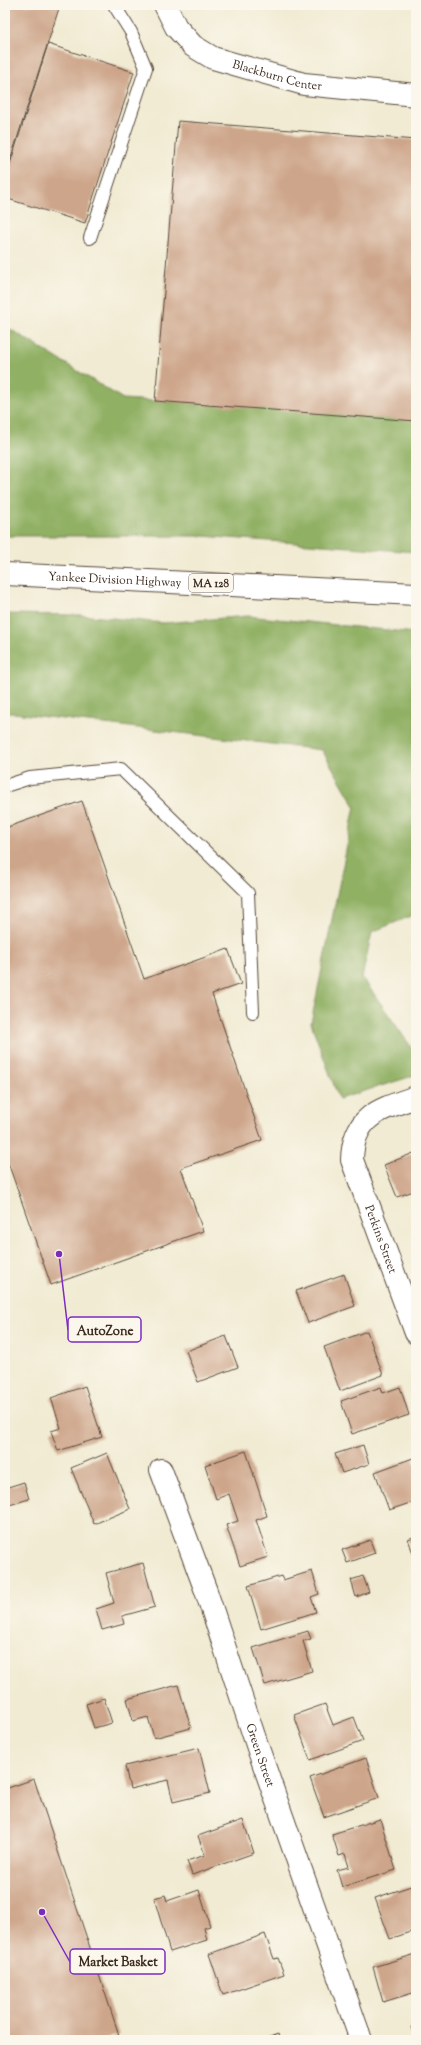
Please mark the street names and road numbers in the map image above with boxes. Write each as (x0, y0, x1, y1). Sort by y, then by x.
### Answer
street label: Blackburn Center (230, 56, 323, 96)
street label: Yankee Division Highway (48, 568, 182, 593)
road number: MA 128 (189, 574, 233, 592)
street label: Perkins Street (359, 1203, 401, 1276)
street label: Green Street (240, 1721, 279, 1790)

